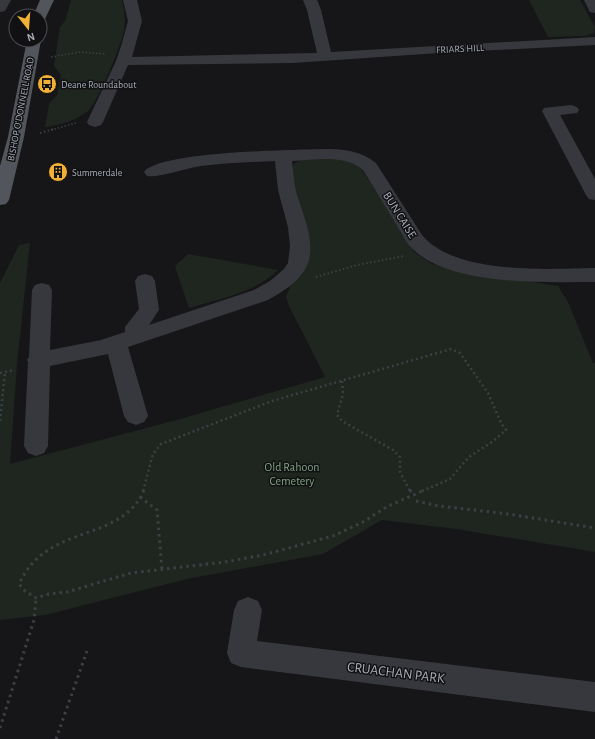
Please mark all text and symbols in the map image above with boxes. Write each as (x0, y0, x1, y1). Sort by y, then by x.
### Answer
north arrow (8, 8, 48, 48)
text: N (26, 31, 36, 43)
street label: FRIARS HILL (436, 43, 485, 55)
street label: BISHOP O'DONNELL ROAD (6, 56, 36, 162)
bus stop icon: Deane Roundabout (36, 73, 58, 95)
place label: Deane Roundabout (61, 80, 137, 90)
building icon: Summerdale (47, 161, 69, 183)
place label: Summerdale (72, 168, 123, 178)
street label: BUN CAISE (381, 190, 419, 240)
park label: Old Rahoon Cemetery (265, 461, 319, 488)
street label: CRUACHAN PARK (346, 660, 446, 686)

